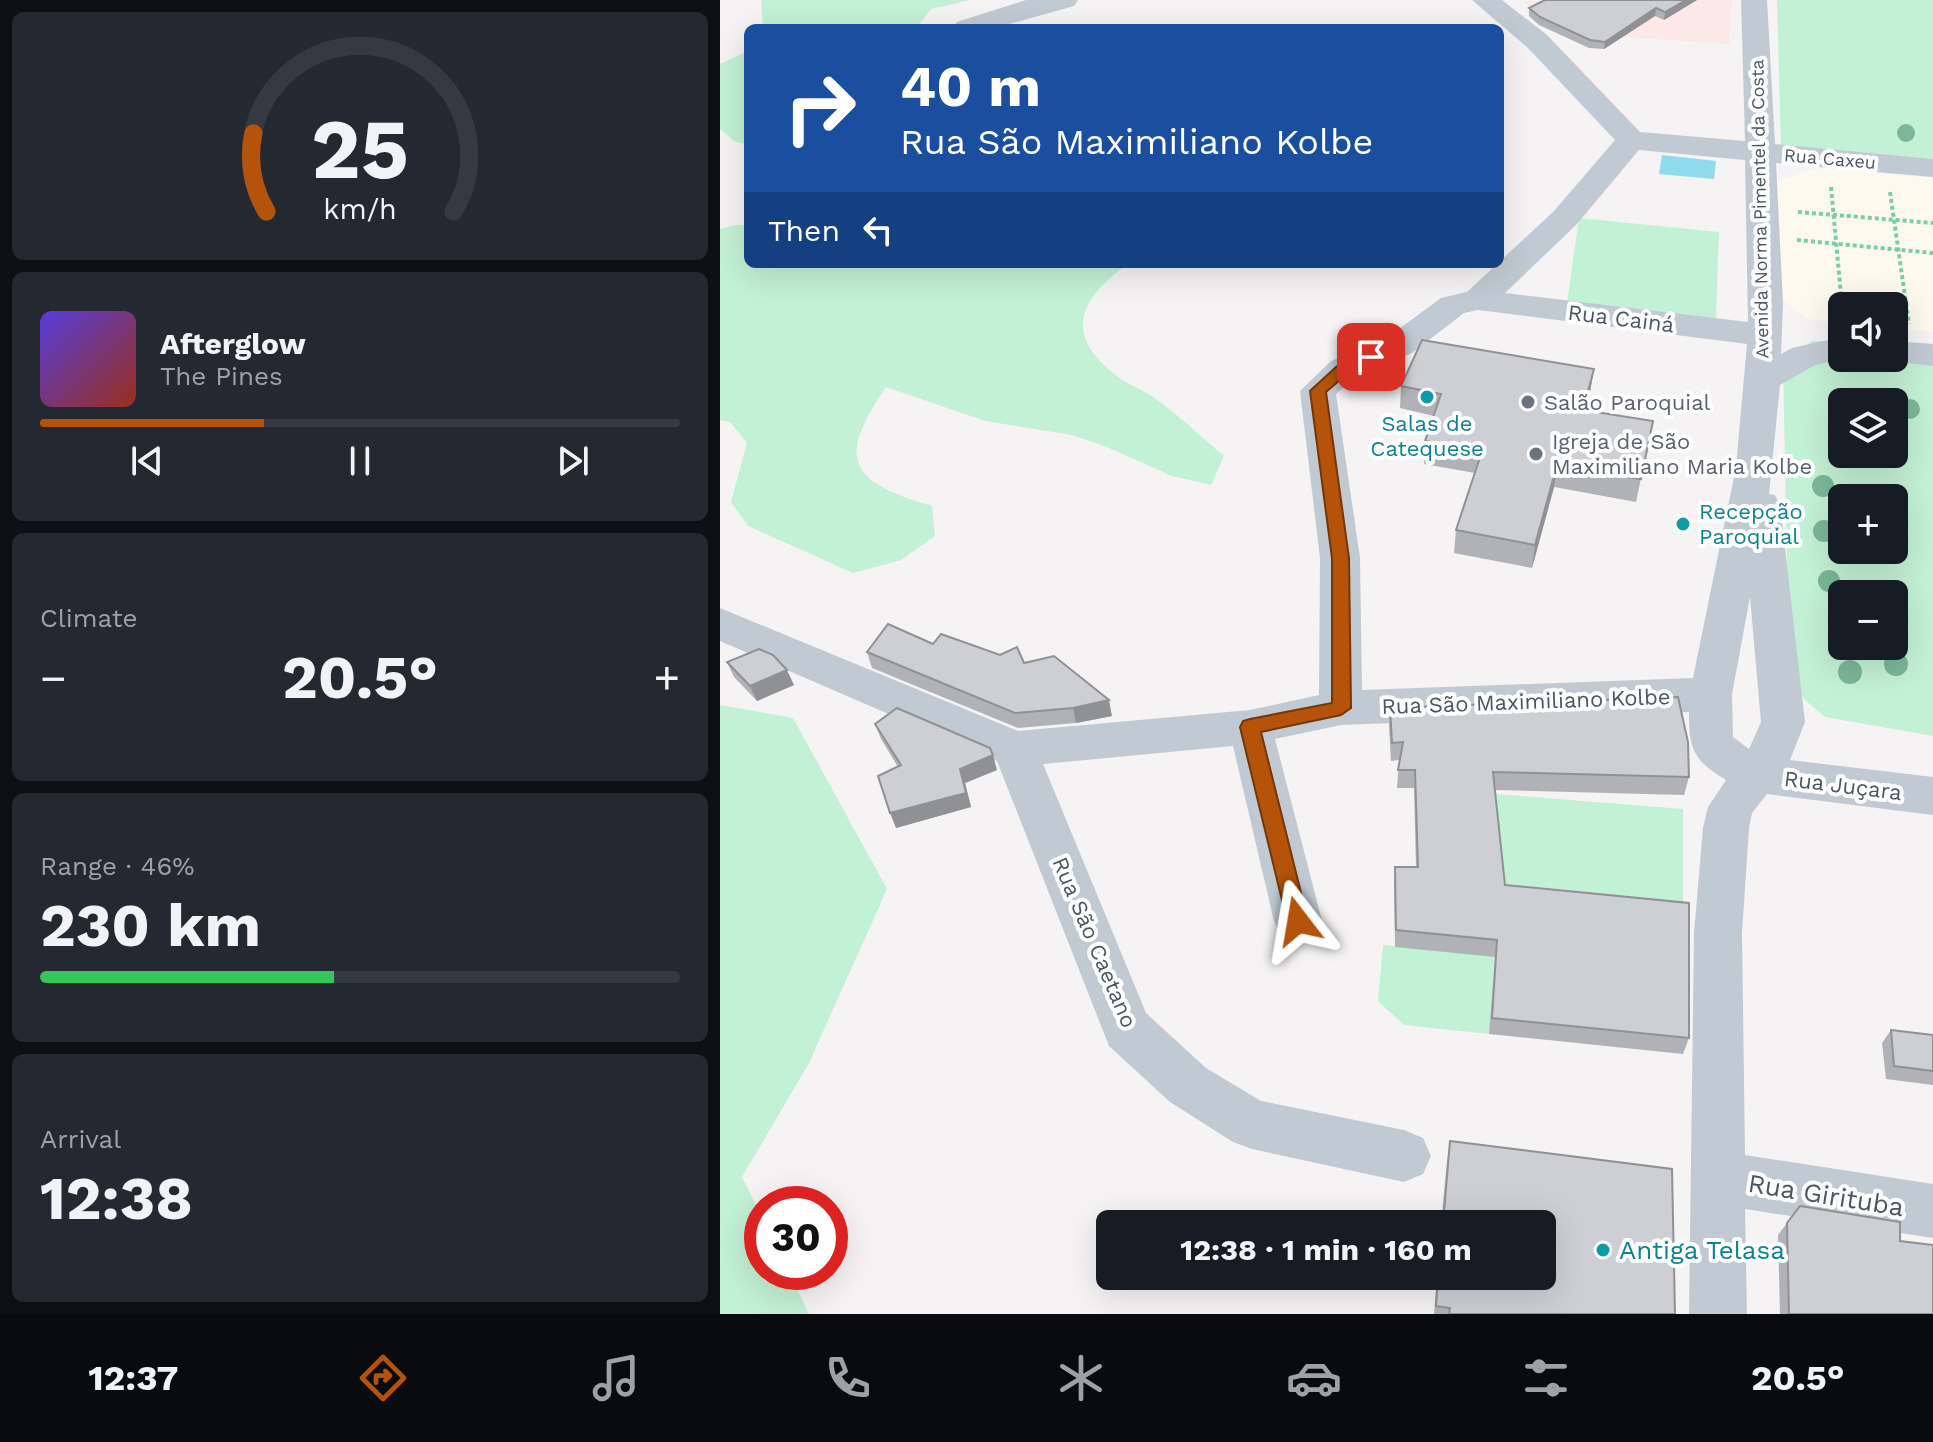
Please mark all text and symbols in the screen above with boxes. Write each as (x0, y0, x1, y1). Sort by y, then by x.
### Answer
text: 40 m (900, 54, 1041, 120)
icon: right (768, 56, 872, 160)
street label: Avenida Norma Pimentel da Costa (1746, 59, 1773, 359)
text: 25 (311, 101, 409, 198)
text: Rua São Maximiliano Kolbe (900, 121, 1373, 163)
street label: Rua Caxeu (1783, 144, 1877, 173)
text: km/h (323, 192, 397, 226)
icon: left (856, 208, 900, 252)
text: Then (768, 213, 840, 248)
map controls (1828, 292, 1908, 660)
button: sound (1828, 292, 1908, 372)
street label: Rua Cainá (1566, 300, 1676, 337)
pin (1337, 323, 1405, 391)
text: Afterglow (160, 326, 306, 361)
icon: arrive (1349, 335, 1393, 379)
text: The Pines (160, 361, 283, 391)
marker: Salas de Catequese (1418, 388, 1436, 406)
button: layers (1828, 388, 1908, 468)
place label: Salão Paroquial (1544, 390, 1711, 415)
marker: Salão Paroquial (1519, 393, 1537, 411)
place label: Salas de Catequese (1370, 411, 1484, 461)
place label: Igreja de São Maximiliano Maria Kolbe (1552, 429, 1812, 479)
icon: previous (125, 439, 169, 483)
icon: pause (338, 439, 382, 483)
icon: next (551, 439, 595, 483)
marker: Igreja de São Maximiliano Maria Kolbe (1527, 445, 1545, 463)
button: + (1828, 484, 1908, 564)
place label: Recepção Paroquial (1699, 499, 1803, 549)
marker: Recepção Paroquial (1674, 515, 1692, 533)
button: − (1828, 580, 1908, 660)
text: Climate (40, 603, 138, 633)
text: 20.5° (282, 642, 438, 713)
text: − (40, 652, 67, 704)
text: + (653, 652, 680, 704)
street label: Rua São Maximiliano Kolbe (1381, 684, 1671, 719)
street label: Rua Juçara (1783, 766, 1903, 805)
text: Range · 46% (40, 851, 195, 881)
street label: Rua São Caetano (1047, 853, 1142, 1031)
position arrow (1256, 879, 1340, 963)
text: 230 km (40, 890, 261, 961)
text: Arrival (40, 1124, 121, 1154)
text: 12:38 (40, 1163, 193, 1234)
street label: Rua Girituba (1746, 1168, 1906, 1222)
speed limit sign: 30 (744, 1186, 848, 1290)
text: 12:38 · 1 min · 160 m (1180, 1232, 1472, 1267)
place label: Antiga Telasa (1619, 1235, 1785, 1265)
marker: Antiga Telasa (1594, 1241, 1612, 1259)
icon: directions (355, 1350, 411, 1406)
icon: music (588, 1350, 644, 1406)
icon: phone (820, 1350, 876, 1406)
icon: climate (1053, 1350, 1109, 1406)
icon: car (1286, 1350, 1342, 1406)
icon: filters (1518, 1350, 1574, 1406)
text: 12:37 (88, 1357, 178, 1399)
text: 20.5° (1751, 1357, 1845, 1399)

